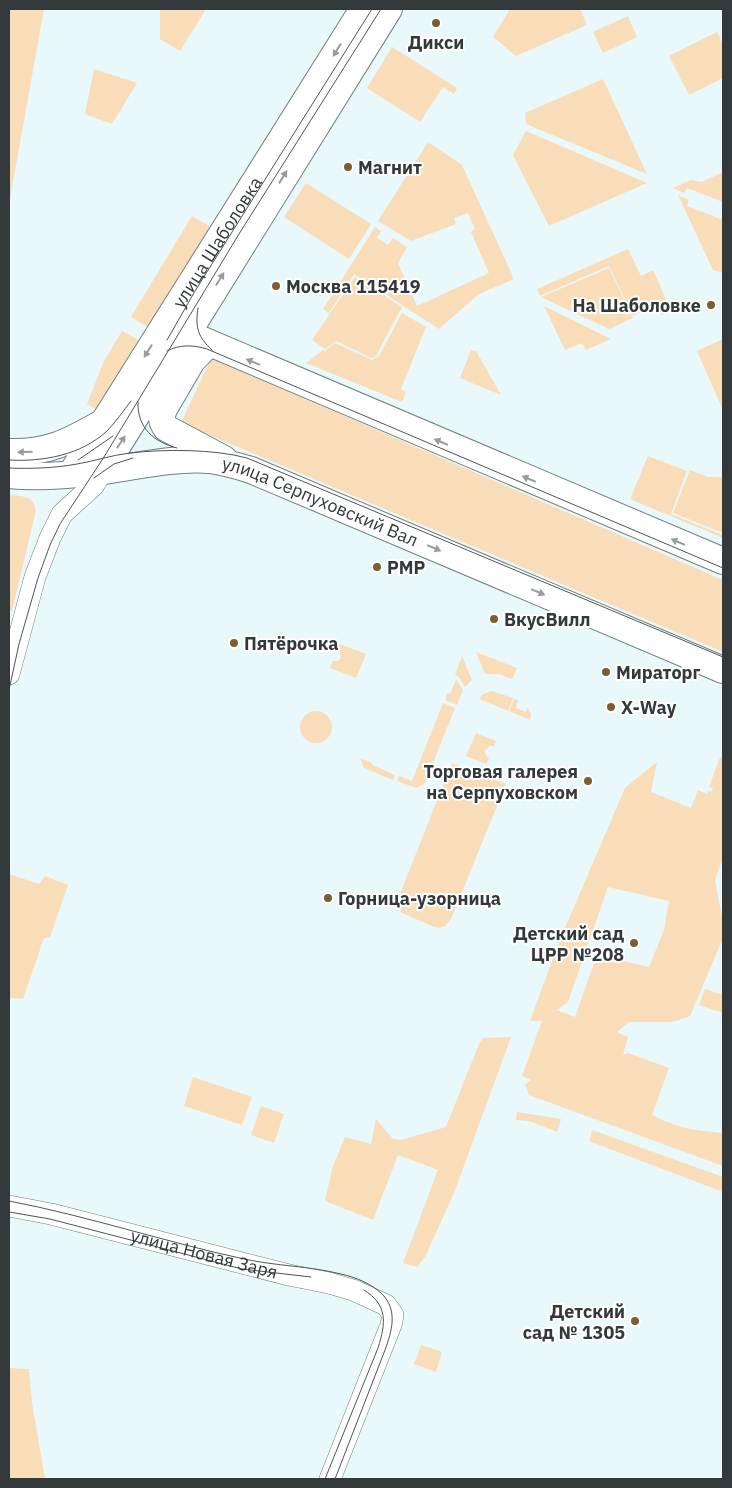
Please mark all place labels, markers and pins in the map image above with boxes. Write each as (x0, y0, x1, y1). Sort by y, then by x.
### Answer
marker: Дикси (430, 17, 442, 29)
place label: Дикси (408, 31, 464, 54)
place label: Магнит (358, 156, 422, 179)
marker: Магнит (342, 161, 354, 173)
place label: Москва 115419 (286, 275, 421, 298)
marker: Москва 115419 (270, 280, 282, 292)
place label: На Шаболовке (572, 294, 701, 317)
marker: На Шаболовке (705, 299, 717, 311)
place label: PMP (387, 556, 426, 579)
marker: PMP (371, 561, 383, 573)
place label: ВкусВилл (504, 608, 590, 631)
marker: ВкусВилл (488, 613, 500, 625)
place label: Пятёрочка (244, 632, 338, 655)
marker: Пятёрочка (228, 637, 240, 649)
place label: Мираторг (616, 661, 700, 684)
marker: Мираторг (600, 666, 612, 678)
place label: X-Way (621, 696, 677, 719)
marker: X-Way (605, 701, 617, 713)
place label: Торговая галерея на Серпуховском (424, 760, 578, 804)
marker: Торговая галерея на Серпуховском (582, 775, 594, 787)
place label: Горница-узорница (338, 887, 501, 910)
marker: Горница-узорница (322, 892, 334, 904)
place label: Детский сад ЦРР №208 (513, 922, 624, 966)
marker: Детский сад ЦРР №208 (628, 937, 640, 949)
place label: Детский сад № 1305 (523, 1300, 625, 1344)
marker: Детский сад № 1305 (629, 1315, 641, 1327)

